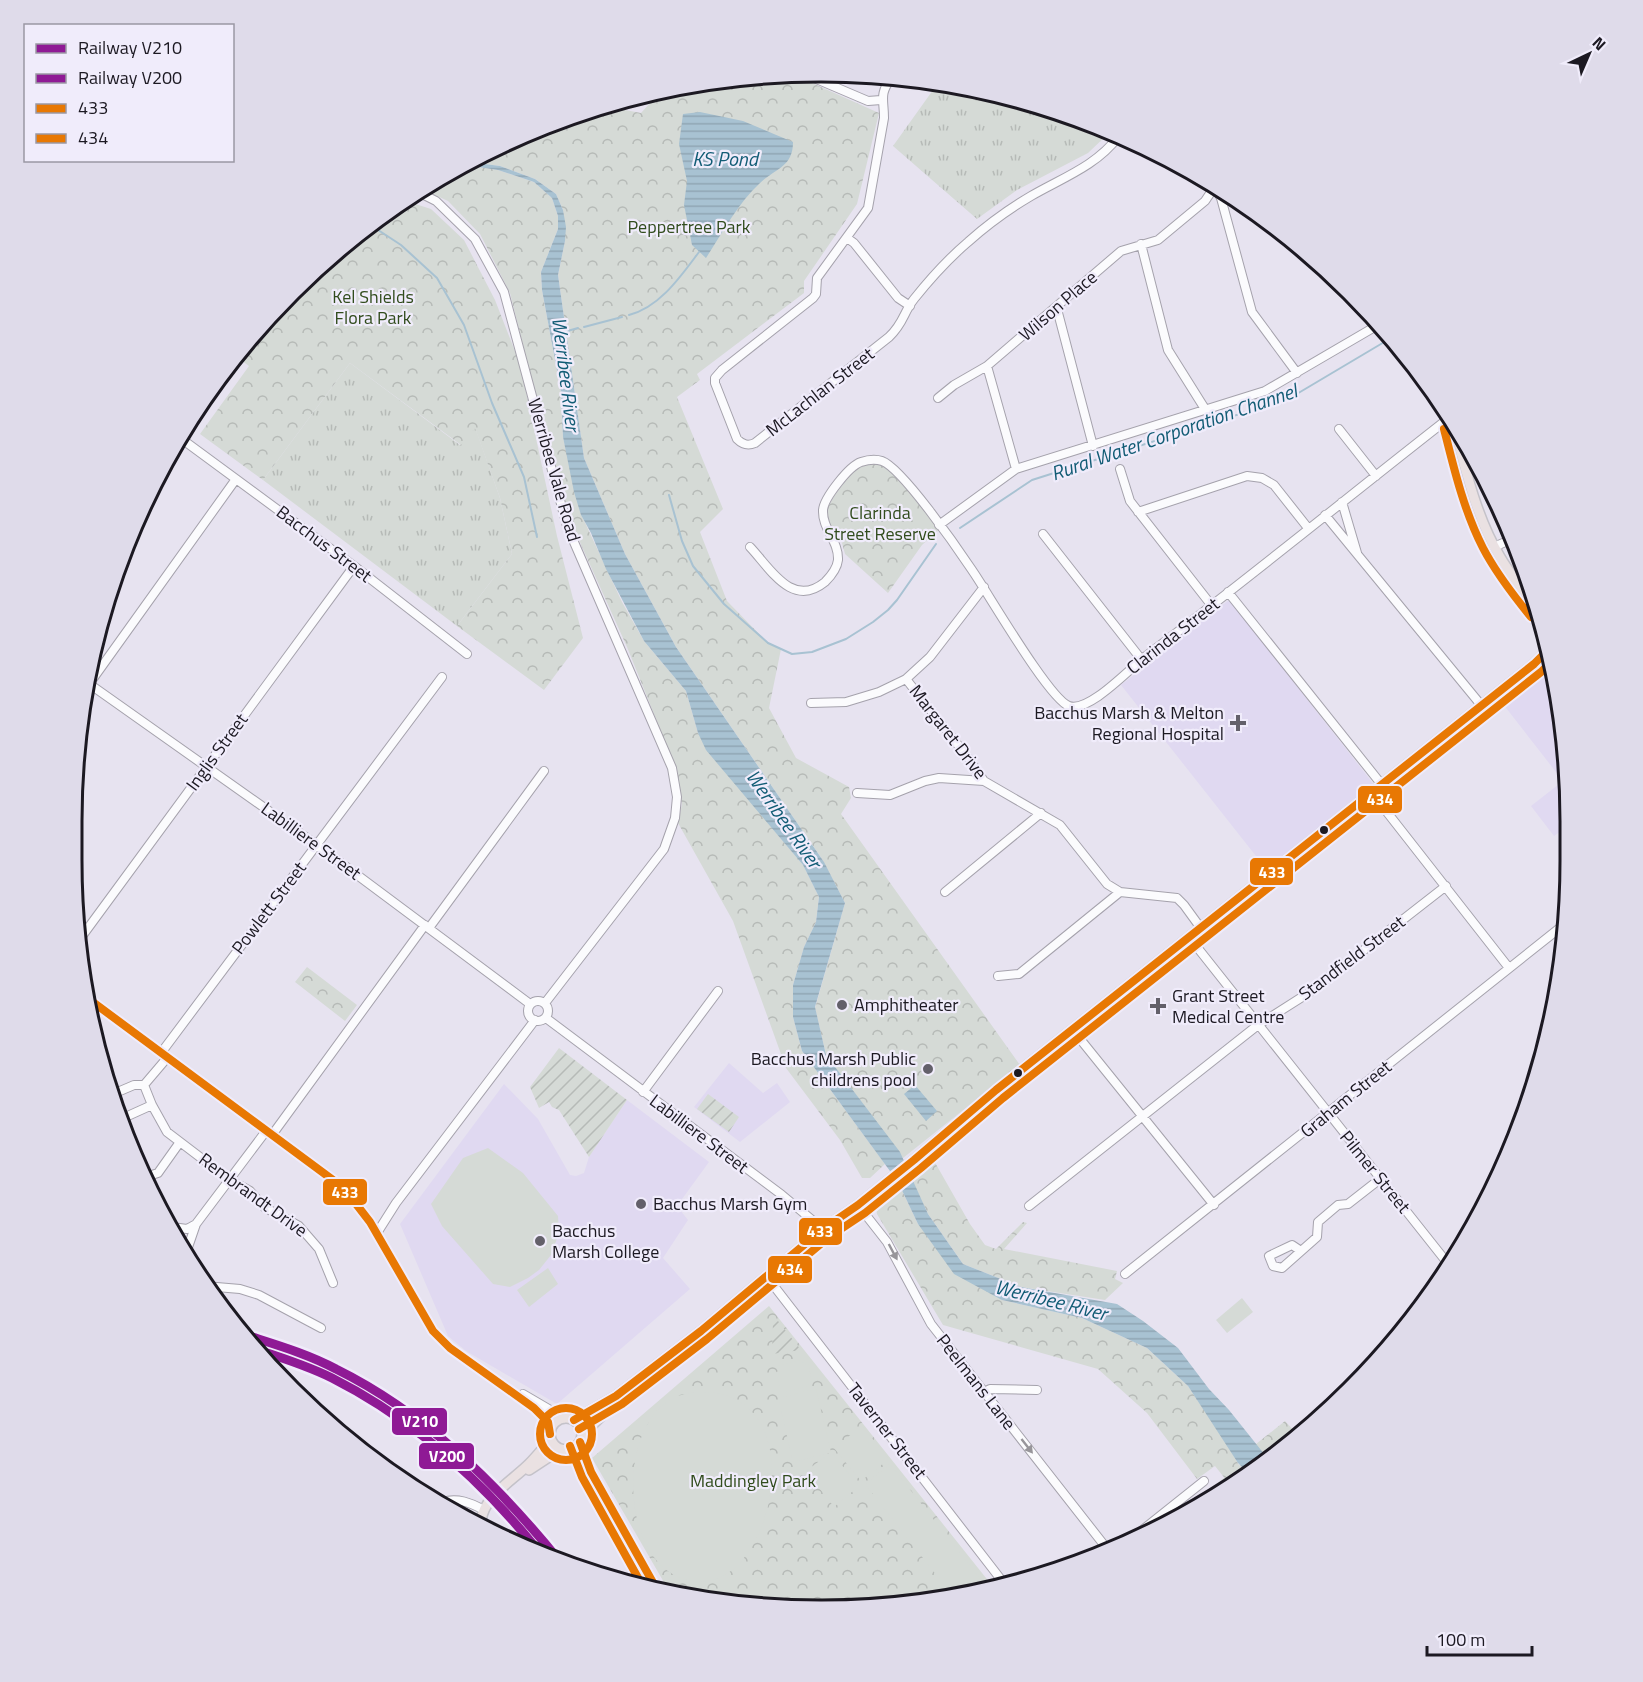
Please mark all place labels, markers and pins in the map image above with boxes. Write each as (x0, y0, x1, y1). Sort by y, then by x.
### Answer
place label: Bacchus Marsh & Melton Regional Hospital (1034, 699, 1224, 747)
marker: Bacchus Marsh & Melton Regional Hospital (1229, 714, 1247, 732)
unlabelled marker (1318, 824, 1330, 836)
place label: Grant Street Medical Centre (1172, 982, 1284, 1030)
place label: Amphitheater (854, 991, 959, 1018)
marker: Grant Street Medical Centre (1149, 997, 1167, 1015)
marker: Amphitheater (835, 998, 849, 1012)
place label: Bacchus Marsh Public childrens pool (751, 1045, 916, 1093)
marker: Bacchus Marsh Public childrens pool (921, 1062, 935, 1076)
unlabelled marker (1012, 1067, 1024, 1079)
place label: Bacchus Marsh Gym (653, 1190, 807, 1217)
marker: Bacchus Marsh Gym (634, 1197, 648, 1211)
place label: Bacchus Marsh College (552, 1217, 659, 1265)
marker: Bacchus Marsh College (533, 1234, 547, 1248)

